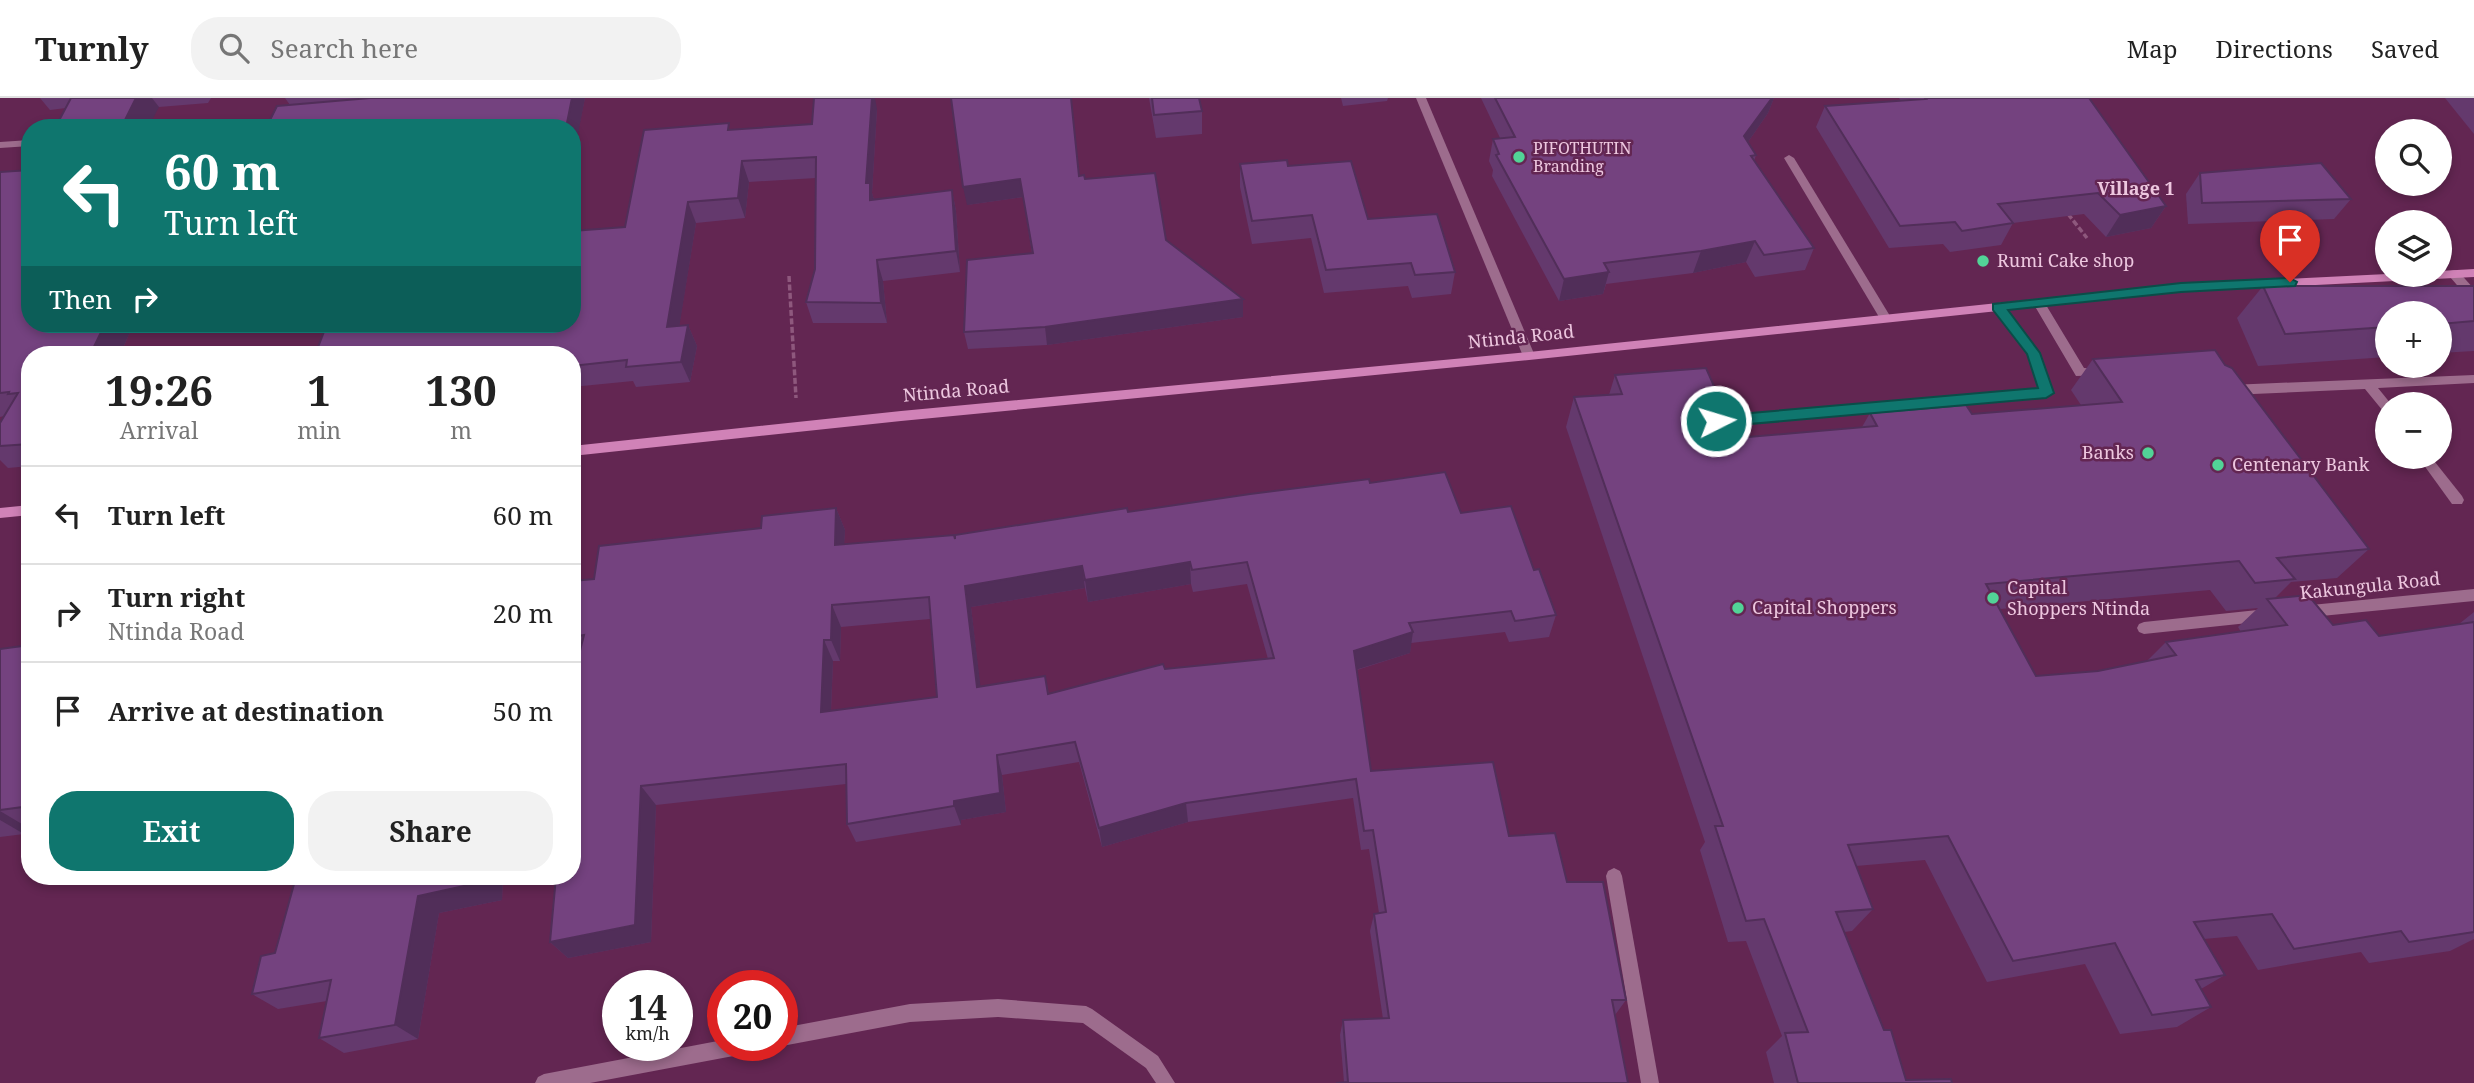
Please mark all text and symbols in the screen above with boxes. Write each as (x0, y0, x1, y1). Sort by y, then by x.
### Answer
search box (191, 17, 681, 80)
text: Turnly (35, 26, 149, 71)
icon: search (215, 29, 253, 67)
text: Search here (271, 30, 418, 66)
text: Map (2127, 32, 2178, 65)
text: Directions (2216, 32, 2333, 65)
text: Saved (2371, 32, 2439, 65)
map controls (2375, 119, 2452, 469)
button: search (2375, 119, 2452, 196)
place label: PIFOTHUTIN Branding (1533, 137, 1631, 177)
text: 60 m (164, 138, 280, 204)
icon: left (49, 147, 140, 238)
marker: PIFOTHUTIN Branding (1511, 149, 1527, 165)
district label: Village 1 (2097, 176, 2175, 200)
text: Turn left (164, 201, 298, 244)
pin (2260, 210, 2320, 282)
button: layers (2375, 210, 2452, 287)
icon: arrive (2271, 221, 2309, 259)
place label: Rumi Cake shop (1997, 248, 2134, 272)
marker: Rumi Cake shop (1975, 253, 1991, 269)
icon: right (126, 280, 164, 318)
text: Then (49, 281, 112, 317)
button: + (2375, 301, 2452, 378)
street label: Ntinda Road (1467, 318, 1575, 354)
text: 19:26 (105, 361, 213, 418)
text: 1 (307, 361, 331, 418)
text: 130 (425, 361, 497, 418)
street label: Ntinda Road (902, 373, 1010, 407)
position arrow (1679, 384, 1753, 458)
button: − (2375, 392, 2452, 469)
text: Arrival (120, 414, 198, 446)
text: min (297, 414, 341, 446)
text: m (450, 414, 472, 446)
place label: Banks (2082, 440, 2134, 464)
marker: Banks (2140, 445, 2156, 461)
place label: Centenary Bank (2232, 452, 2370, 476)
marker: Centenary Bank (2210, 457, 2226, 473)
icon: left (49, 496, 87, 534)
text: Turn left (108, 497, 225, 533)
text: 60 m (493, 497, 553, 533)
street label: Kakungula Road (2298, 566, 2441, 604)
place label: Capital Shoppers Ntinda (2007, 575, 2150, 620)
text: Turn right (108, 579, 245, 615)
marker: Capital Shoppers Ntinda (1985, 590, 2001, 606)
icon: right (49, 594, 87, 632)
text: 20 m (493, 595, 553, 631)
place label: Capital Shoppers (1752, 595, 1897, 619)
marker: Capital Shoppers (1730, 600, 1746, 616)
text: Ntinda Road (108, 615, 244, 647)
icon: arrive (49, 692, 87, 730)
text: Arrive at destination (108, 693, 384, 729)
text: 50 m (493, 693, 553, 729)
button: Exit (49, 791, 294, 871)
button: Share (308, 791, 553, 871)
speed limit sign: 20 (707, 970, 798, 1061)
text: 14 (628, 983, 667, 1030)
text: km/h (625, 1021, 670, 1045)

